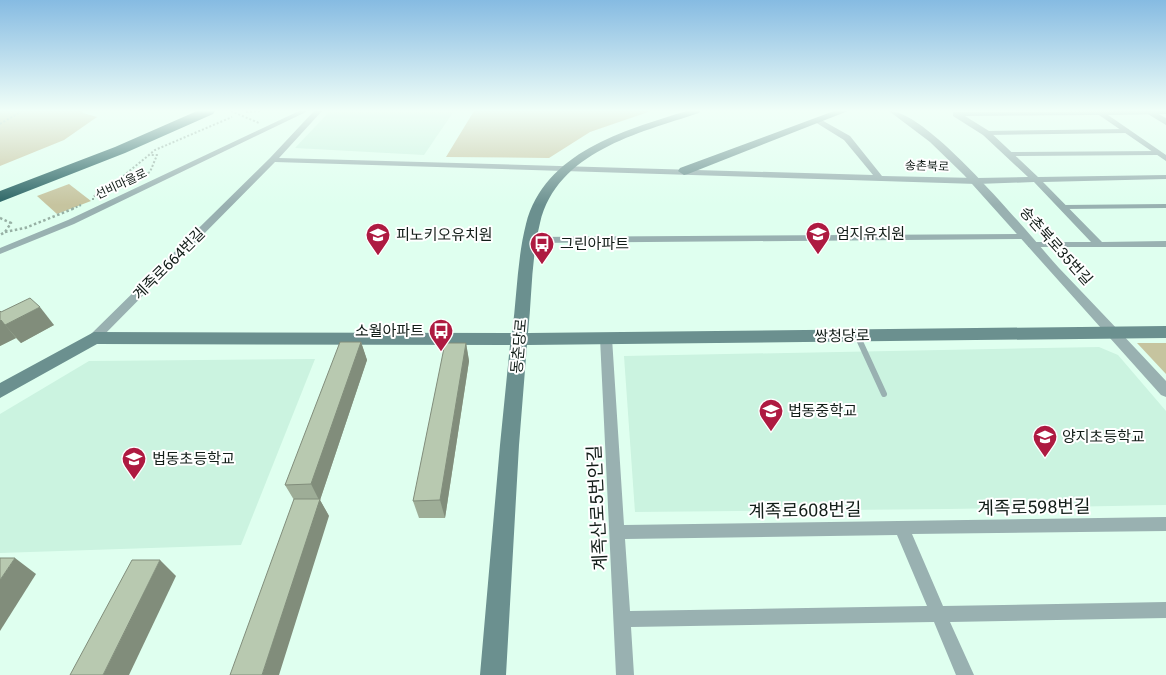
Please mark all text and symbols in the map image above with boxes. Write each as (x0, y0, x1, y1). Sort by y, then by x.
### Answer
street label: 송촌북로 (905, 158, 949, 174)
street label: 선비마을로 (93, 166, 149, 202)
street label: 송촌북로35번길 (1016, 203, 1096, 289)
school or university icon: 엄지유치원 (805, 221, 831, 255)
school or university icon: 피노키오유치원 (365, 222, 391, 256)
street label: 계족로664번길 (129, 224, 209, 304)
place label: 엄지유치원 (836, 225, 905, 243)
place label: 피노키오유치원 (396, 226, 493, 244)
bus stop icon: 그린아파트 (529, 231, 555, 265)
place label: 그린아파트 (560, 235, 629, 253)
bus stop icon: 소월아파트 (428, 318, 454, 352)
street label: 동춘당로 (508, 318, 530, 374)
place label: 소월아파트 (355, 322, 424, 340)
street label: 쌍청당로 (814, 327, 870, 345)
school or university icon: 법동중학교 (758, 398, 784, 432)
place label: 법동중학교 (788, 402, 857, 420)
school or university icon: 양지초등학교 (1032, 424, 1058, 458)
place label: 양지초등학교 (1062, 428, 1145, 446)
street label: 계족산로5번안길 (583, 445, 611, 571)
school or university icon: 법동초등학교 (121, 446, 147, 480)
place label: 법동초등학교 (152, 450, 235, 468)
street label: 계족로598번길 (977, 496, 1091, 518)
street label: 계족로608번길 (748, 499, 862, 521)

